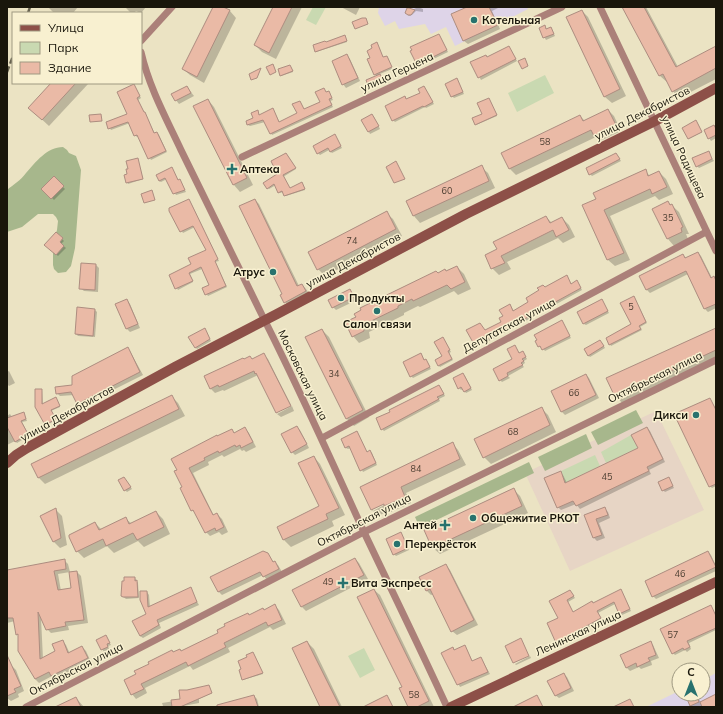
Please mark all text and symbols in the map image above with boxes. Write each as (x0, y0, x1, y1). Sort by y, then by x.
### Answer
legend (12, 12, 142, 84)
place label: Котельная (482, 13, 541, 27)
marker: Котельная (469, 15, 479, 25)
text: Улица (47, 20, 84, 35)
text: Парк (48, 40, 79, 55)
street label: улица Герцена (358, 49, 436, 95)
text: Здание (48, 60, 92, 75)
street label: улица Декабристов (592, 83, 692, 143)
street label: улица Радищева (659, 113, 709, 201)
house number: 58 (540, 136, 550, 147)
place label: Аптека (240, 162, 280, 176)
marker: Аптека (227, 164, 237, 174)
house number: 60 (442, 185, 452, 196)
house number: 35 (663, 212, 674, 223)
street label: улица Декабристов (303, 229, 403, 291)
house number: 74 (347, 235, 358, 246)
place label: Атрус (233, 265, 265, 279)
marker: Атрус (268, 267, 278, 277)
place label: Продукты (349, 291, 405, 305)
marker: Продукты (336, 293, 346, 303)
street label: Депутатская улица (460, 295, 558, 355)
house number: 5 (628, 301, 634, 312)
marker: Салон связи (372, 306, 382, 316)
place label: Салон связи (343, 317, 411, 331)
street label: Московская улица (275, 327, 331, 423)
street label: Октябрьская улица (605, 348, 705, 406)
house number: 34 (329, 368, 340, 379)
street label: улица Декабристов (18, 381, 116, 445)
house number: 66 (569, 387, 579, 398)
place label: Дикси (653, 408, 688, 422)
marker: Дикси (691, 410, 701, 420)
house number: 68 (508, 426, 518, 437)
house number: 84 (411, 463, 422, 474)
house number: 45 (602, 471, 613, 482)
street label: Октябрьская улица (315, 490, 413, 550)
place label: Общежитие РКОТ (481, 511, 580, 525)
marker: Общежитие РКОТ (468, 513, 478, 523)
place label: Антей (404, 518, 437, 532)
marker: Антей (440, 520, 450, 530)
place label: Перекрёсток (405, 537, 477, 551)
marker: Перекрёсток (392, 539, 402, 549)
house number: 46 (675, 568, 685, 579)
house number: 49 (323, 576, 333, 587)
place label: Вита Экспресс (351, 576, 432, 590)
marker: Вита Экспресс (338, 578, 348, 588)
street label: Ленинская улица (533, 607, 623, 659)
house number: 57 (668, 629, 678, 640)
street label: Октябрьская улица (27, 639, 125, 699)
north arrow (671, 662, 711, 702)
text: С (687, 665, 695, 679)
house number: 58 (409, 689, 419, 700)

